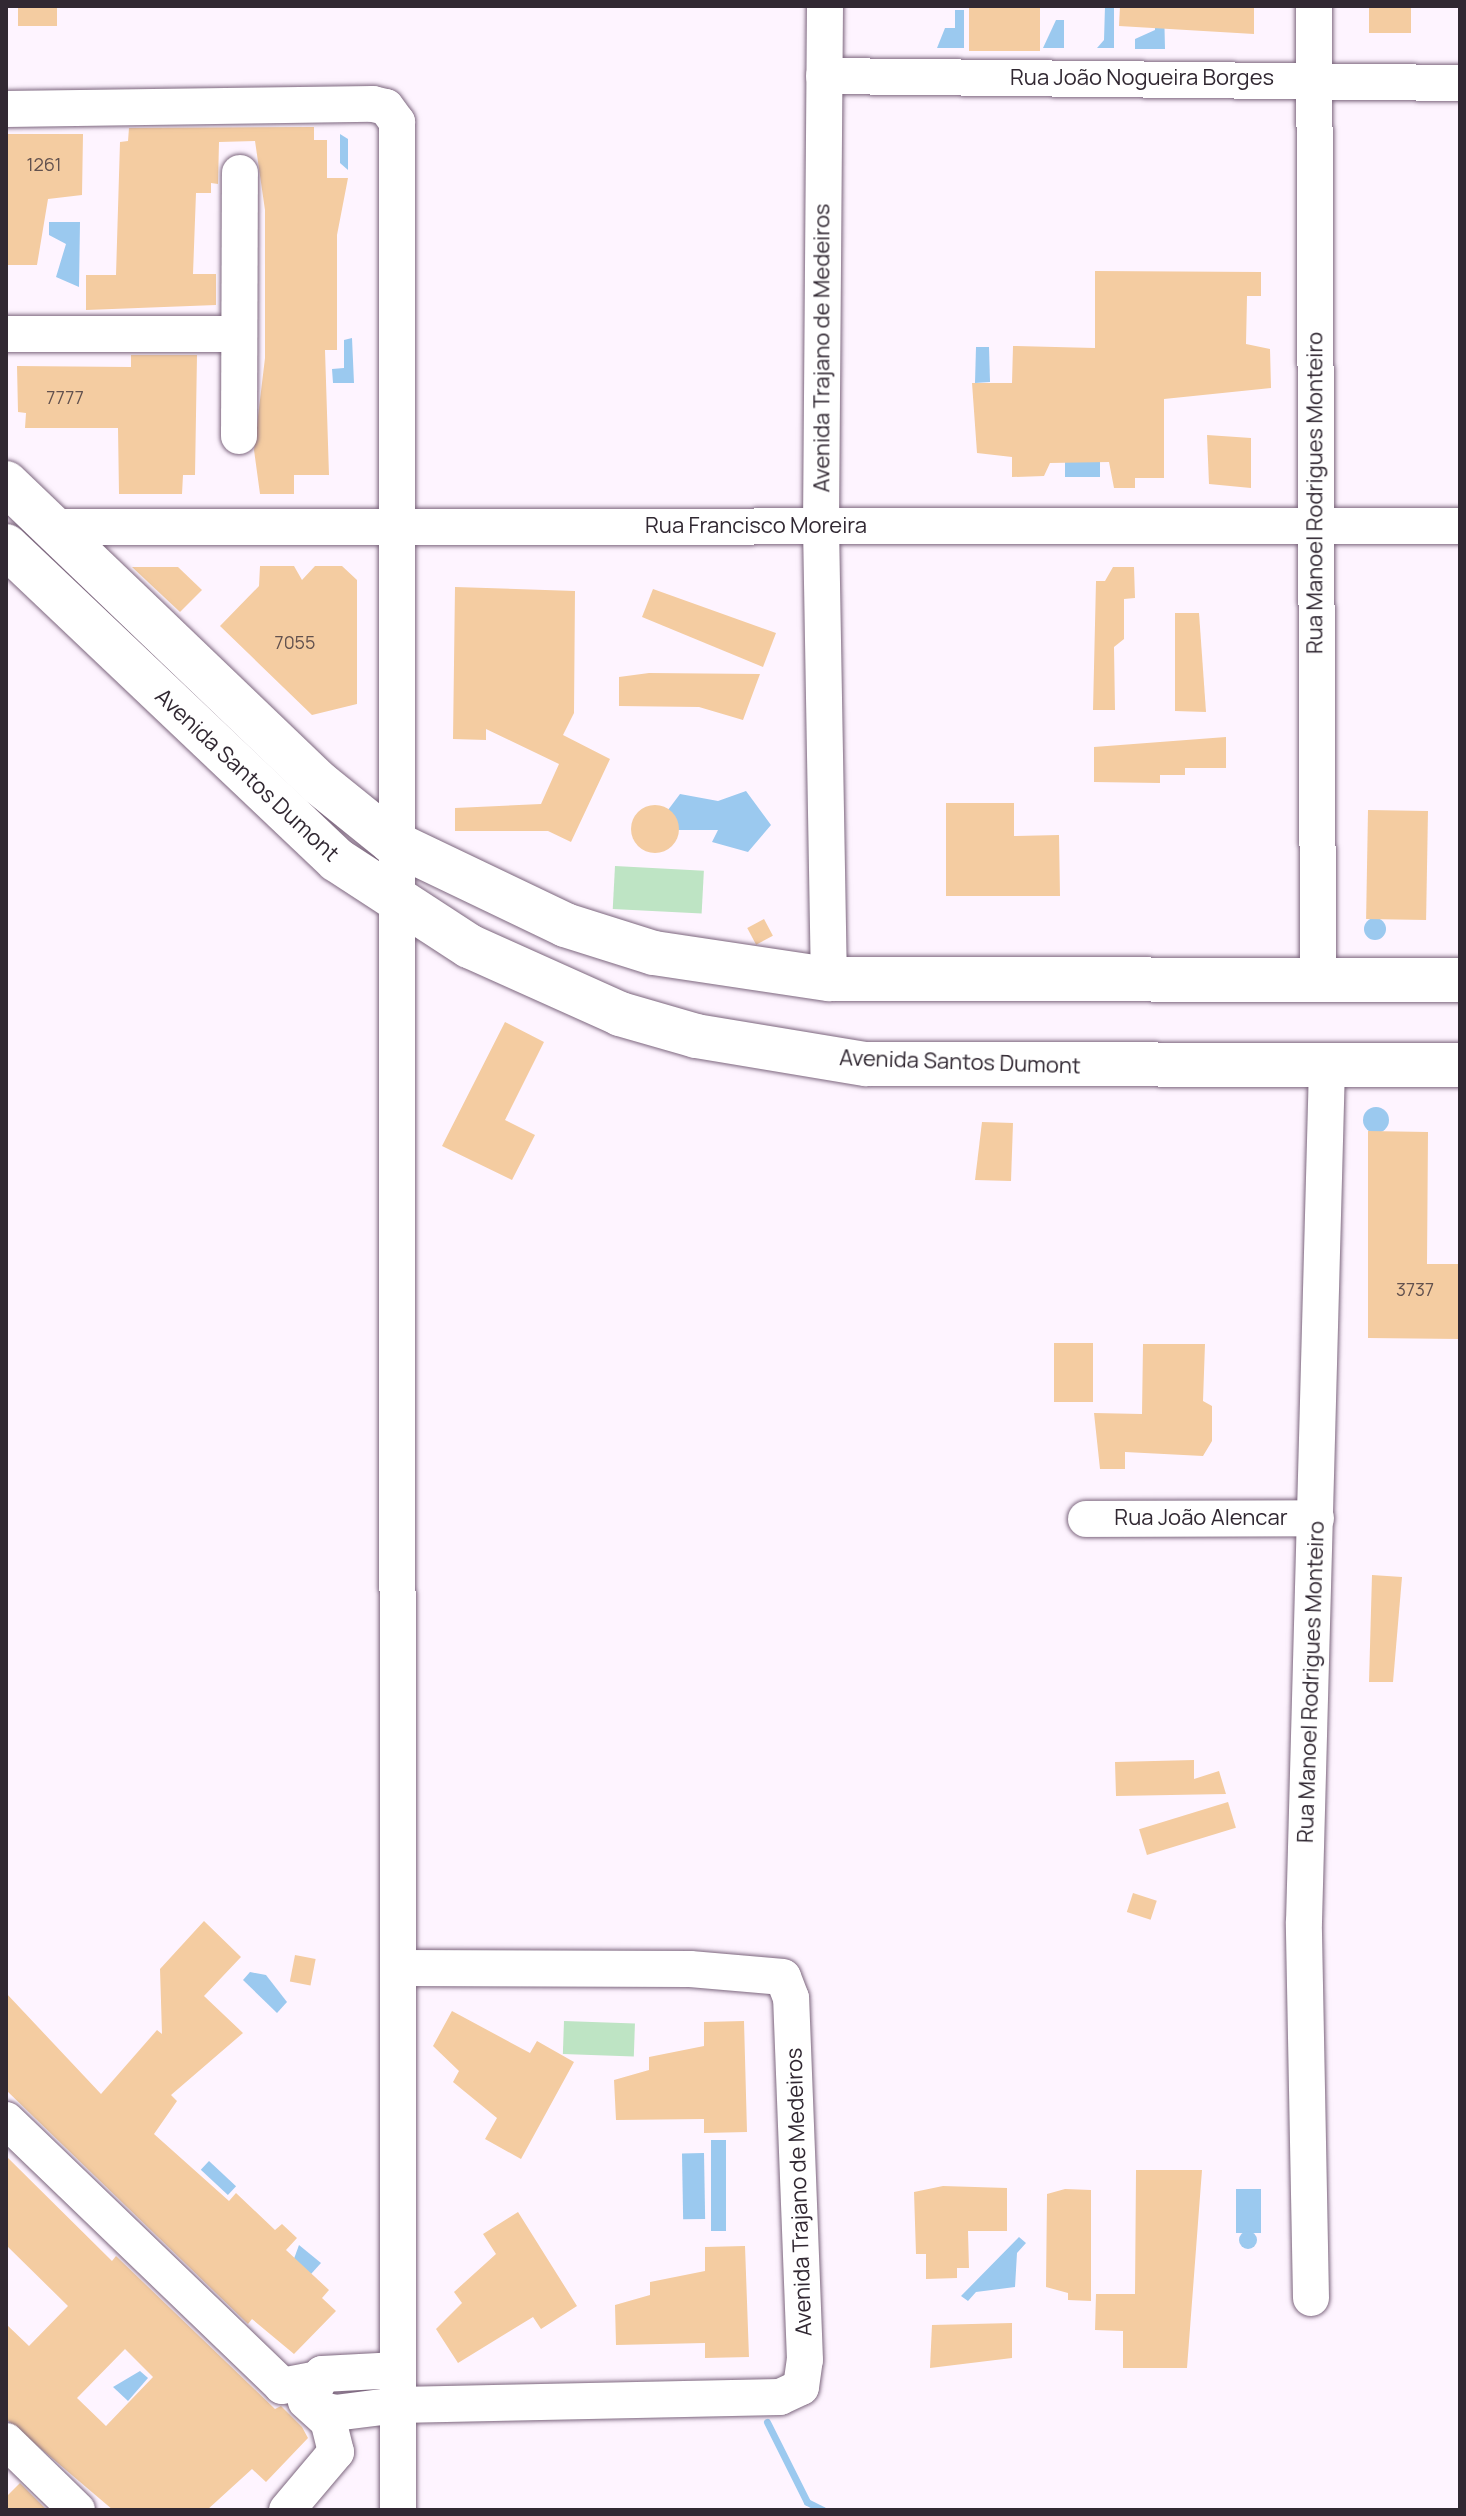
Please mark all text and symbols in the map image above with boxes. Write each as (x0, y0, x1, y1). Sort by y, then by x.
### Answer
street label: Rua João Nogueira Borges (1010, 65, 1274, 91)
house number: 1261 (26, 153, 62, 175)
street label: Avenida Trajano de Medeiros (809, 204, 835, 492)
street label: Rua Manoel Rodrigues Monteiro (1302, 332, 1328, 654)
house number: 7777 (46, 386, 84, 408)
street label: Rua Francisco Moreira (645, 513, 867, 539)
house number: 7055 (275, 631, 315, 653)
street label: Avenida Santos Dumont (150, 683, 344, 867)
street label: Avenida Santos Dumont (839, 1045, 1081, 1079)
house number: 3737 (1396, 1278, 1434, 1300)
street label: Rua João Alencar (1114, 1505, 1288, 1531)
street label: Rua Manoel Rodrigues Monteiro (1292, 1521, 1330, 1843)
street label: Avenida Trajano de Medeiros (781, 2047, 817, 2337)

